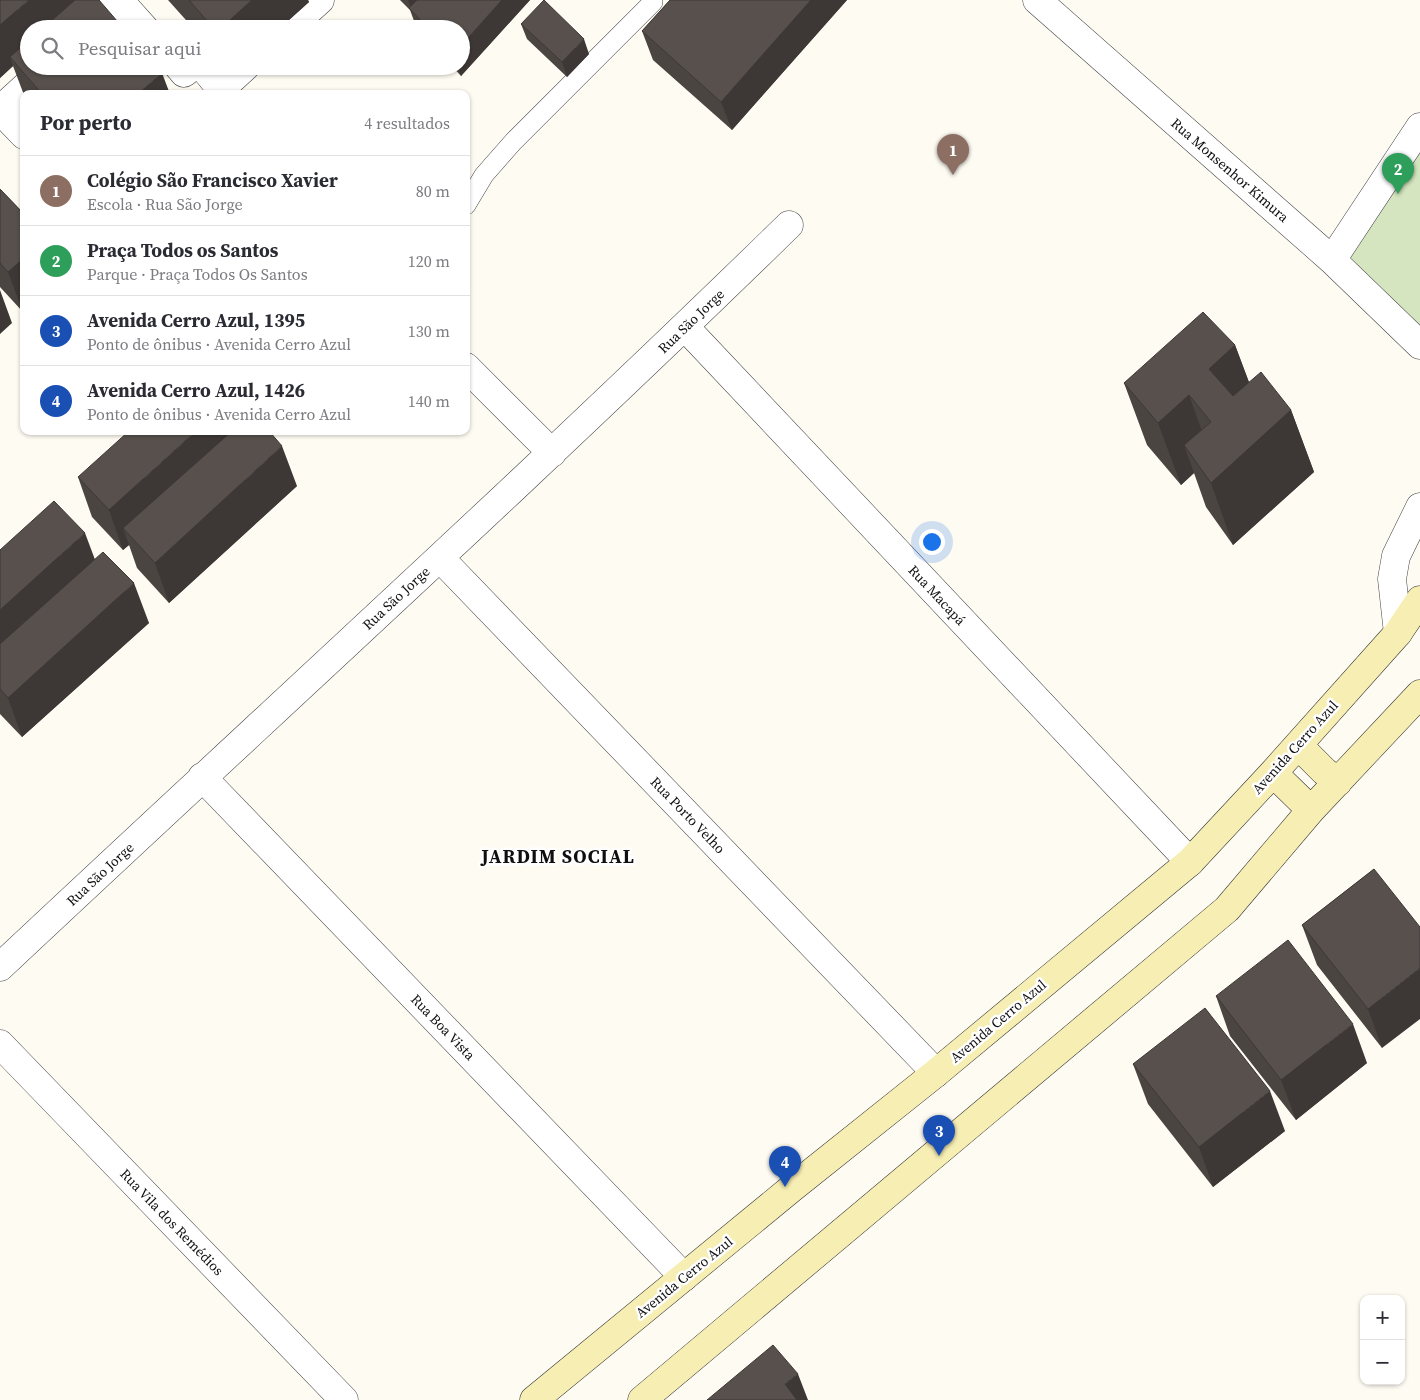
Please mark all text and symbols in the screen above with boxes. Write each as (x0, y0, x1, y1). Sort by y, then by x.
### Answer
search box (20, 20, 470, 75)
icon: search (38, 34, 66, 62)
text: Pesquisar aqui (78, 35, 201, 61)
text: Por perto (40, 108, 132, 137)
text: 4 resultados (364, 112, 450, 134)
street label: Rua Monsenhor Kimura (1167, 113, 1294, 227)
pin: 1 (937, 134, 969, 175)
pin: 2 (1382, 153, 1414, 194)
text: Colégio São Francisco Xavier (87, 167, 338, 193)
text: 1 (52, 180, 60, 202)
text: 80 m (416, 180, 450, 202)
text: Escola · Rua São Jorge (87, 193, 243, 215)
text: Praça Todos os Santos (87, 237, 278, 263)
text: 2 (52, 250, 60, 272)
text: 120 m (408, 250, 450, 272)
text: Parque · Praça Todos Os Santos (87, 263, 308, 285)
street label: Rua São Jorge (653, 284, 729, 358)
text: Avenida Cerro Azul, 1395 (87, 307, 305, 333)
text: 3 (52, 320, 60, 342)
text: 130 m (408, 320, 450, 342)
text: Ponto de ônibus · Avenida Cerro Azul (87, 333, 351, 355)
text: Avenida Cerro Azul, 1426 (87, 377, 305, 403)
text: 4 (52, 390, 60, 412)
text: 140 m (408, 390, 450, 412)
text: Ponto de ônibus · Avenida Cerro Azul (87, 403, 351, 425)
your location (919, 529, 945, 555)
street label: Rua Macapá (904, 560, 971, 630)
street label: Rua São Jorge (358, 562, 434, 634)
street label: Avenida Cerro Azul (1247, 696, 1343, 798)
street label: Rua Porto Velho (646, 772, 730, 858)
street label: Rua São Jorge (62, 838, 138, 910)
district label: JARDIM SOCIAL (480, 843, 635, 869)
street label: Avenida Cerro Azul (946, 975, 1050, 1067)
street label: Rua Boa Vista (406, 990, 480, 1065)
pin: 3 (923, 1115, 955, 1156)
pin: 4 (769, 1146, 801, 1187)
street label: Rua Vila dos Remédios (116, 1164, 228, 1280)
street label: Avenida Cerro Azul (631, 1232, 737, 1322)
map controls (1360, 1295, 1405, 1385)
button: + (1360, 1295, 1405, 1340)
button: − (1360, 1340, 1405, 1385)

